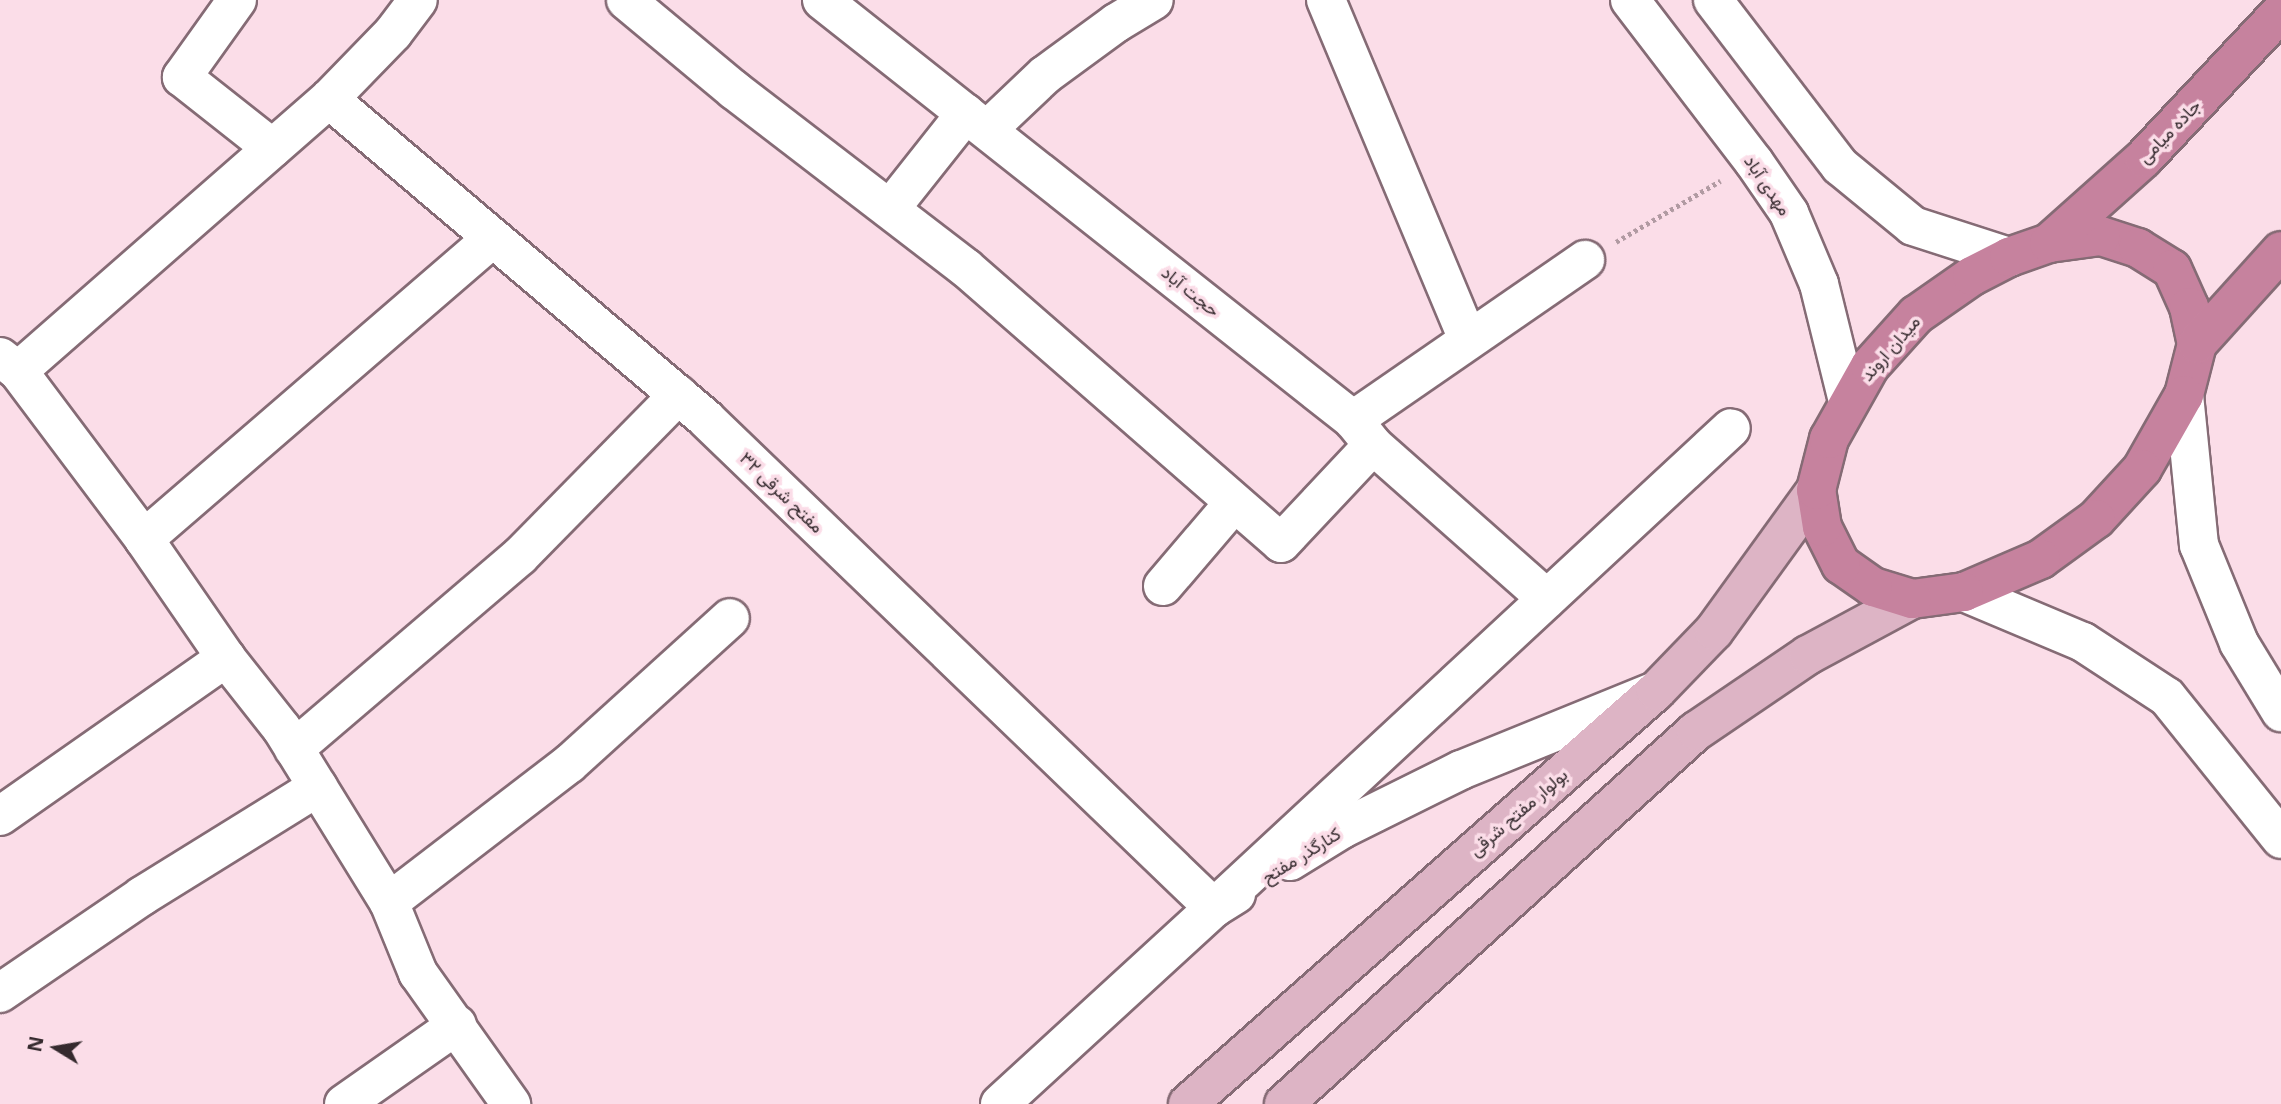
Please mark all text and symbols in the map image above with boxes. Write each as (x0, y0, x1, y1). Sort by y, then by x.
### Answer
street label: جاده میامی (2133, 94, 2205, 168)
street label: مهدی آباد (1740, 151, 1796, 219)
street label: حجت آباد (1158, 261, 1224, 321)
street label: میدان اروند (1856, 311, 1924, 385)
street label: مفتح شرقی ۳۲ (736, 447, 828, 537)
street label: بولوار مفتح شرقی (1464, 763, 1572, 861)
street label: کنارگذر مفتح (1258, 822, 1344, 888)
north arrow (21, 1013, 91, 1083)
text: N (21, 1034, 50, 1054)

